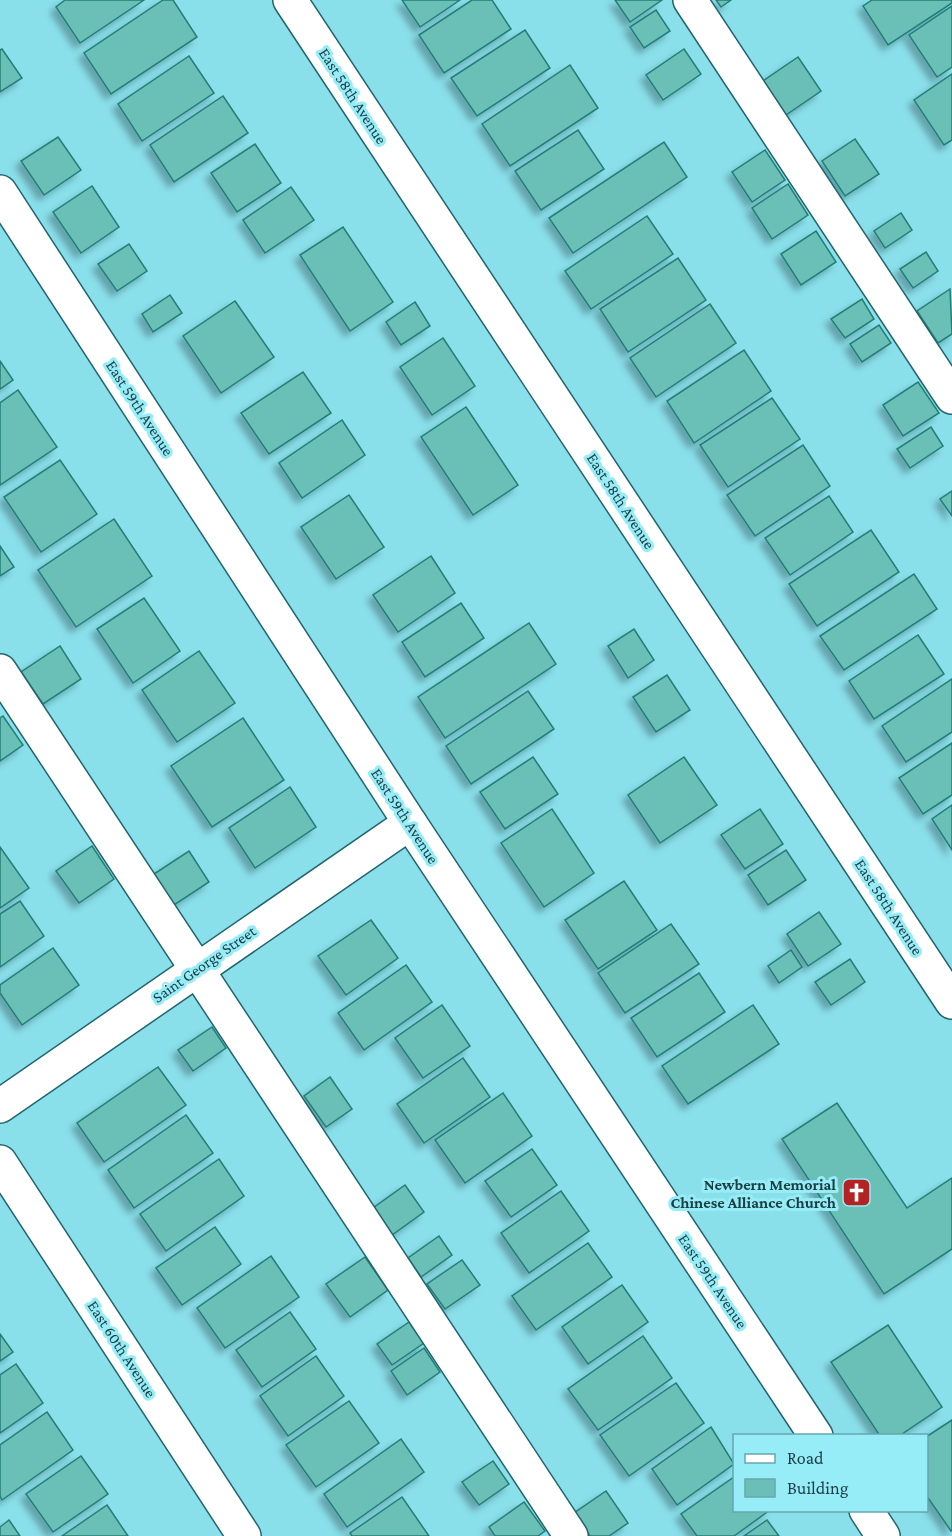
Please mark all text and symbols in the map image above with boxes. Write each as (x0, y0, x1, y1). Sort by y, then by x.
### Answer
street label: East 58th Avenue (316, 45, 390, 147)
street label: East 59th Avenue (103, 357, 177, 459)
street label: East 58th Avenue (584, 450, 658, 552)
street label: East 59th Avenue (368, 765, 442, 867)
street label: East 58th Avenue (852, 856, 926, 958)
street label: Saint George Street (149, 922, 260, 1007)
place label: Newbern Memorial Chinese Alliance Church (670, 1176, 836, 1211)
church icon: Newbern Memorial Chinese Alliance Church (841, 1177, 873, 1209)
street label: East 59th Avenue (675, 1231, 751, 1331)
street label: East 60th Avenue (84, 1297, 160, 1401)
legend (733, 1434, 928, 1512)
text: Road (787, 1448, 824, 1468)
text: Building (787, 1478, 849, 1498)

